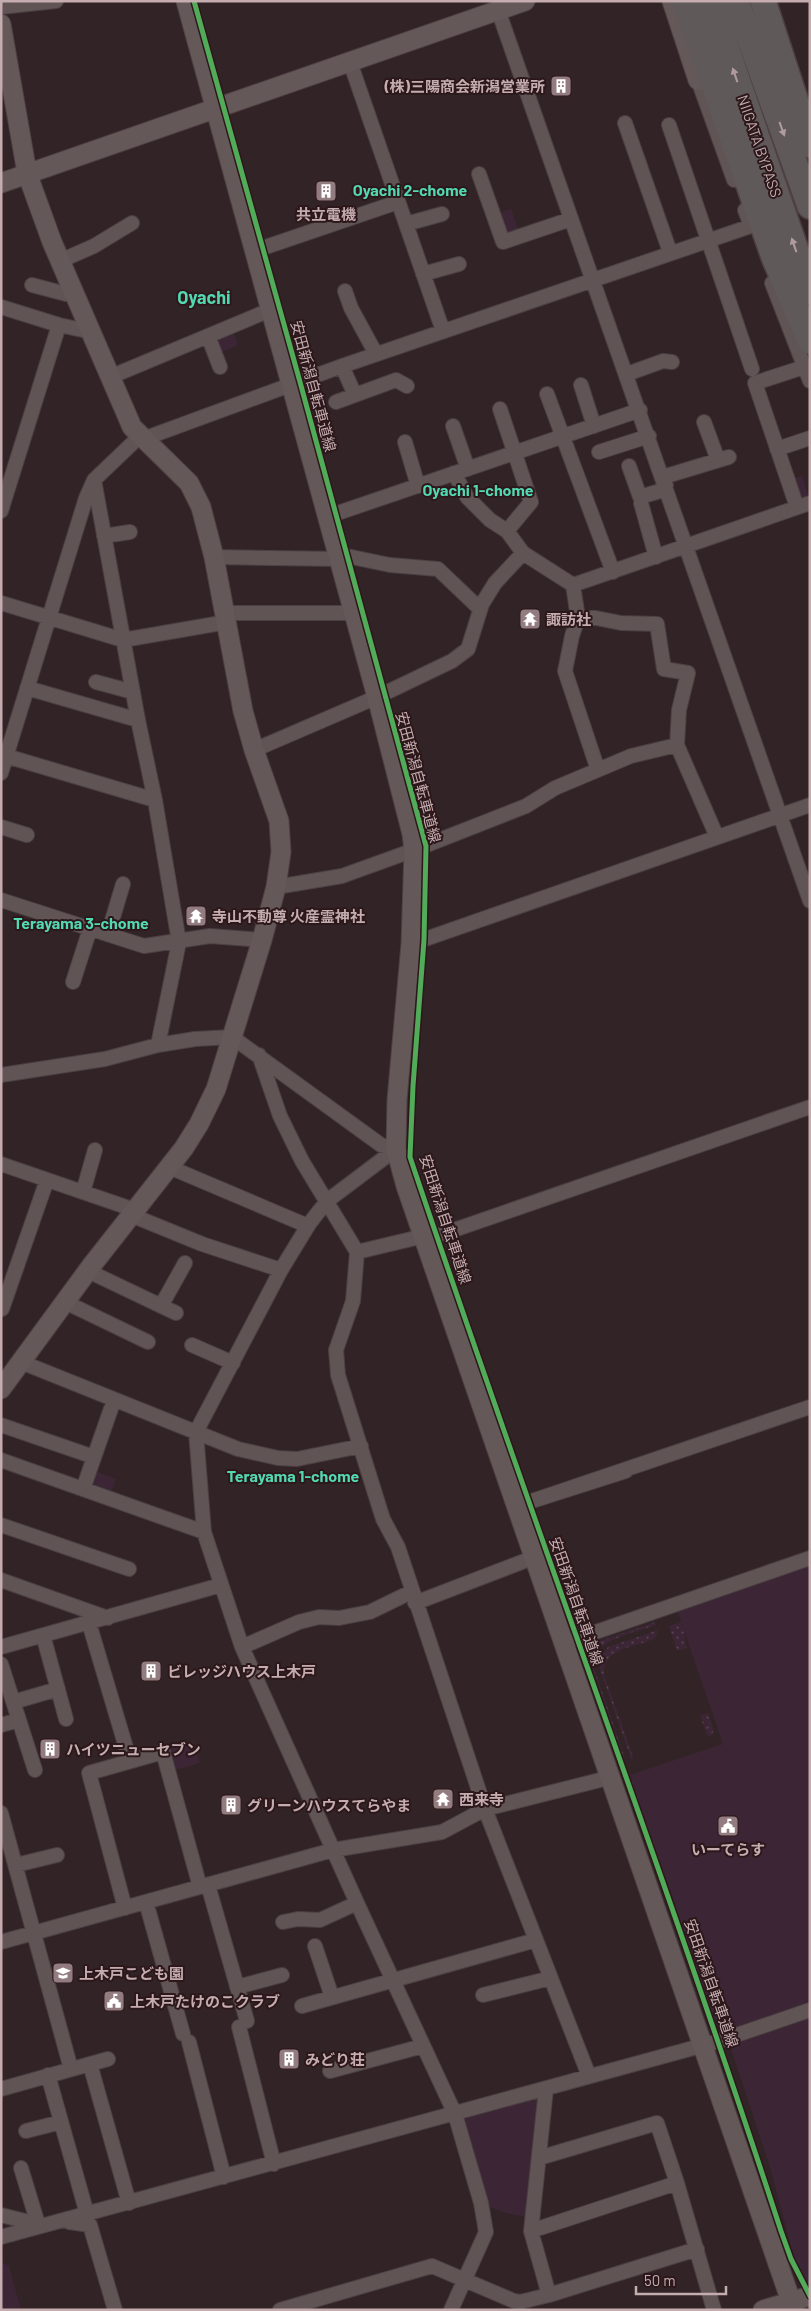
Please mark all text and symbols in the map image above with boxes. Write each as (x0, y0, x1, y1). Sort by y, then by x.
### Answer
one-way arrow (731, 67, 738, 82)
building icon: (株)三陽商会新潟営業所 (549, 74, 573, 98)
place label: (株)三陽商会新潟営業所 (384, 77, 545, 95)
street label: NIIGATA BYPASS (734, 92, 786, 200)
one-way arrow (779, 122, 786, 137)
building icon: 共立電機 (314, 179, 338, 203)
district label: Oyachi 2-chome (353, 180, 467, 199)
place label: 共立電機 (296, 205, 356, 223)
one-way arrow (790, 237, 797, 252)
district label: Oyachi (177, 286, 231, 308)
street label: 安田新潟自転車道線 (288, 318, 340, 454)
district label: Oyachi 1-chome (422, 480, 534, 499)
temple icon: 諏訪社 (518, 607, 542, 631)
place label: 諏訪社 (546, 610, 591, 628)
street label: 安田新潟自転車道線 (393, 709, 445, 845)
temple icon: 寺山不動尊 火産霊神社 (184, 904, 208, 928)
place label: 寺山不動尊 火産霊神社 (212, 907, 365, 925)
district label: Terayama 3-chome (13, 913, 149, 932)
street label: 安田新潟自転車道線 (417, 1152, 475, 1286)
district label: Terayama 1-chome (227, 1466, 360, 1485)
street label: 安田新潟自転車道線 (547, 1534, 607, 1668)
building icon: ビレッジハウス上木戸 (139, 1659, 163, 1683)
place label: ビレッジハウス上木戸 (167, 1662, 316, 1680)
building icon: ハイツニューセブン (38, 1737, 62, 1761)
place label: ハイツニューセブン (66, 1740, 201, 1758)
temple icon: 西来寺 (431, 1787, 455, 1811)
place label: 西来寺 (459, 1790, 504, 1808)
building icon: グリーンハウスてらやま (219, 1793, 243, 1817)
place label: グリーンハウスてらやま (247, 1796, 411, 1814)
public building icon: いーてらす (716, 1814, 740, 1838)
place label: いーてらす (691, 1840, 765, 1858)
street label: 安田新潟自転車道線 (682, 1916, 742, 2050)
school or university icon: 上木戸こども園 (51, 1961, 75, 1985)
place label: 上木戸こども園 (79, 1964, 184, 1982)
public building icon: 上木戸たけのこクラブ (102, 1989, 126, 2013)
place label: 上木戸たけのこクラブ (130, 1992, 280, 2010)
building icon: みどり荘 (277, 2047, 301, 2071)
place label: みどり荘 (305, 2050, 365, 2068)
scale bar (636, 2264, 726, 2296)
text: 50 m (644, 2271, 676, 2289)

